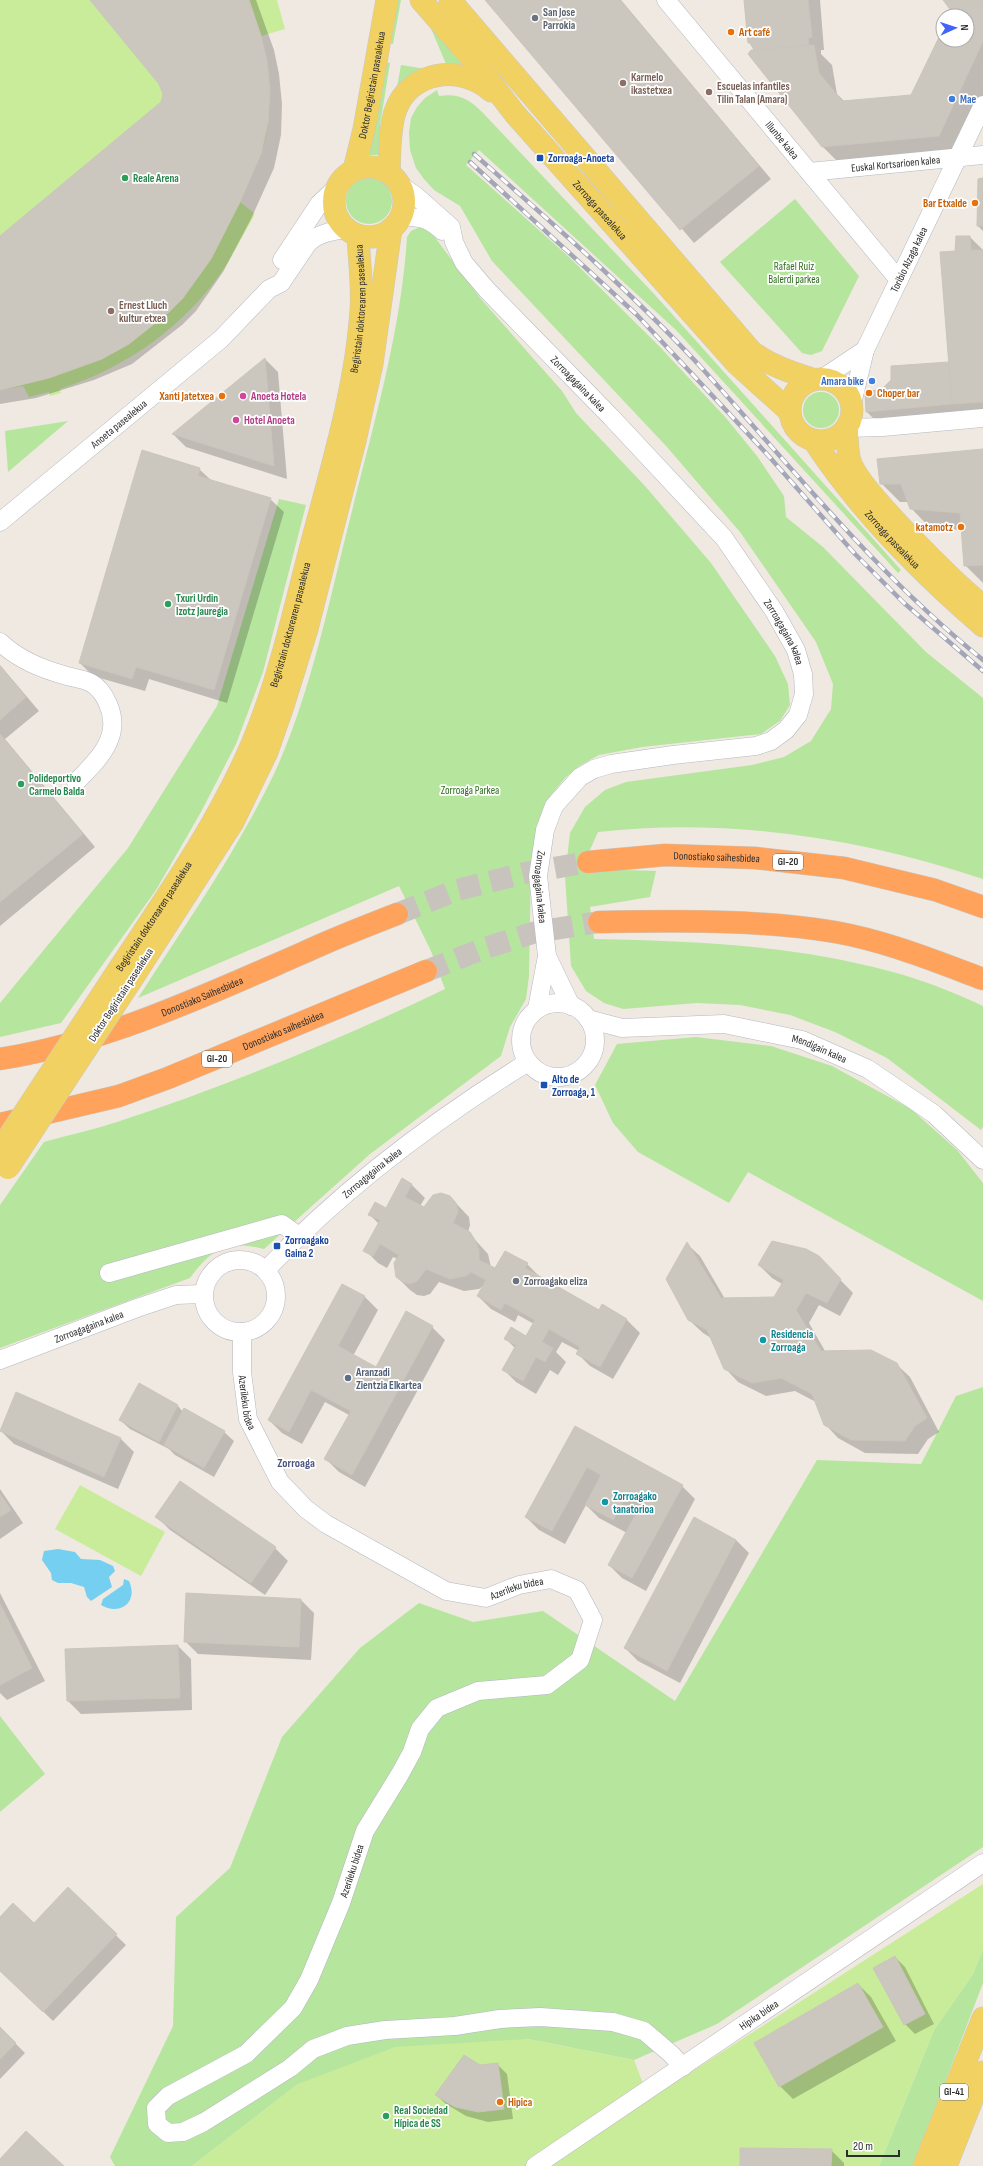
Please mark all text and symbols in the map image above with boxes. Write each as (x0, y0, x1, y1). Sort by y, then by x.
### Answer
place label: San Jose Parrokia (543, 6, 576, 32)
north arrow (935, 8, 975, 48)
marker: San Jose Parrokia (530, 13, 540, 23)
text: N (958, 24, 971, 31)
place label: Art café (738, 26, 771, 39)
marker: Art café (726, 27, 736, 37)
street label: Doktor Begiristain pasealekua (355, 30, 388, 140)
place label: Karmelo ikastetxea (631, 71, 673, 97)
marker: Karmelo ikastetxea (618, 78, 628, 88)
place label: Escuelas infantiles Tilin Talan (Amara) (717, 80, 790, 106)
marker: Escuelas infantiles Tilin Talan (Amara) (704, 87, 714, 97)
place label: Mae (960, 93, 976, 106)
marker: Mae (947, 94, 957, 104)
street label: Illunbe kalea (763, 118, 802, 162)
place label: Zorroaga-Anoeta (548, 152, 615, 165)
marker: Zorroaga-Anoeta (535, 153, 545, 163)
street label: Euskal Kortsarioen kalea (850, 153, 941, 174)
place label: Reale Arena (133, 172, 179, 185)
marker: Reale Arena (120, 173, 130, 183)
street label: Zorroaga pasealekua (570, 177, 630, 242)
place label: Bar Etxalde (923, 197, 967, 210)
marker: Bar Etxalde (970, 198, 980, 208)
street label: Toribio Alzaga kalea (887, 225, 930, 294)
street label: Begiristain doktorearen pasealekua (347, 244, 368, 374)
park label: Rafael Ruiz Balerdi parkea (768, 260, 820, 286)
place label: Ernest Lluch kultur etxea (119, 299, 167, 325)
marker: Ernest Lluch kultur etxea (106, 306, 116, 316)
street label: Zorroagagaina kalea (548, 353, 608, 414)
place label: Amara bike (820, 375, 864, 388)
marker: Amara bike (867, 376, 877, 386)
place label: Choper bar (877, 387, 920, 400)
marker: Choper bar (864, 388, 874, 398)
place label: Xanti Jatetxea (158, 390, 214, 403)
place label: Anoeta Hotela (250, 390, 307, 403)
marker: Xanti Jatetxea (217, 391, 227, 401)
marker: Anoeta Hotela (238, 391, 248, 401)
street label: Anoeta pasealekua (87, 397, 149, 451)
place label: Hotel Anoeta (244, 414, 295, 427)
marker: Hotel Anoeta (231, 415, 241, 425)
street label: Zorroaga pasealekua (862, 507, 923, 571)
place label: katamotz (916, 521, 954, 534)
marker: katamotz (956, 522, 966, 532)
street label: Begiristain doktorearen pasealekua (267, 561, 313, 689)
place label: Txuri Urdin Izotz Jauregia (176, 592, 229, 618)
street label: Zorroagagaina kalea (761, 596, 806, 666)
marker: Txuri Urdin Izotz Jauregia (163, 599, 173, 609)
place label: Polideportivo Carmelo Balda (29, 772, 85, 798)
marker: Polideportivo Carmelo Balda (16, 779, 26, 789)
park label: Zorroaga Parkea (441, 784, 499, 797)
street label: Donostiako saihesbidea (673, 849, 761, 865)
street label: Zorroagagaina kalea (531, 850, 550, 924)
road number: GI-20 (773, 854, 803, 870)
street label: Begiristain doktorearen pasealekua (113, 859, 194, 974)
street label: Doktor Begiristain pasealekua (86, 946, 156, 1044)
street label: Donostiako Saihesbidea (159, 973, 245, 1019)
street label: Donostiako saihesbidea (241, 1008, 325, 1053)
street label: Mendigain kalea (791, 1032, 849, 1065)
road number: GI-20 (202, 1051, 232, 1067)
place label: Alto de Zorroaga, 1 (551, 1073, 596, 1099)
marker: Alto de Zorroaga, 1 (539, 1080, 549, 1090)
street label: Zorroagagaina kalea (339, 1145, 404, 1201)
place label: Zorroagako Gaina 2 (285, 1234, 329, 1260)
marker: Zorroagako Gaina 2 (272, 1241, 282, 1251)
place label: Zorroagako eliza (524, 1275, 588, 1288)
marker: Zorroagako eliza (511, 1276, 521, 1286)
street label: Zorroagagaina kalea (52, 1307, 125, 1345)
place label: Residencia Zorroaga (771, 1328, 814, 1354)
marker: Residencia Zorroaga (758, 1335, 768, 1345)
place label: Aranzadi Zientzia Elkartea (355, 1366, 422, 1392)
marker: Aranzadi Zientzia Elkartea (343, 1373, 353, 1383)
street label: Azerileku bidea (236, 1374, 259, 1432)
district label: Zorroaga (277, 1456, 315, 1471)
place label: Zorroagako tanatorioa (613, 1490, 657, 1516)
marker: Zorroagako tanatorioa (600, 1497, 610, 1507)
street label: Azerileku bidea (487, 1574, 544, 1603)
street label: Azerileku bidea (337, 1843, 367, 1900)
street label: Hipika bidea (737, 1997, 781, 2033)
road number: GI-41 (940, 2084, 968, 2100)
place label: Hipica (508, 2096, 533, 2109)
marker: Hipica (495, 2097, 505, 2107)
place label: Real Sociedad Hípica de SS (394, 2104, 448, 2130)
marker: Real Sociedad Hípica de SS (381, 2111, 391, 2121)
scale bar (847, 2132, 899, 2158)
text: 20 m (853, 2139, 873, 2154)

